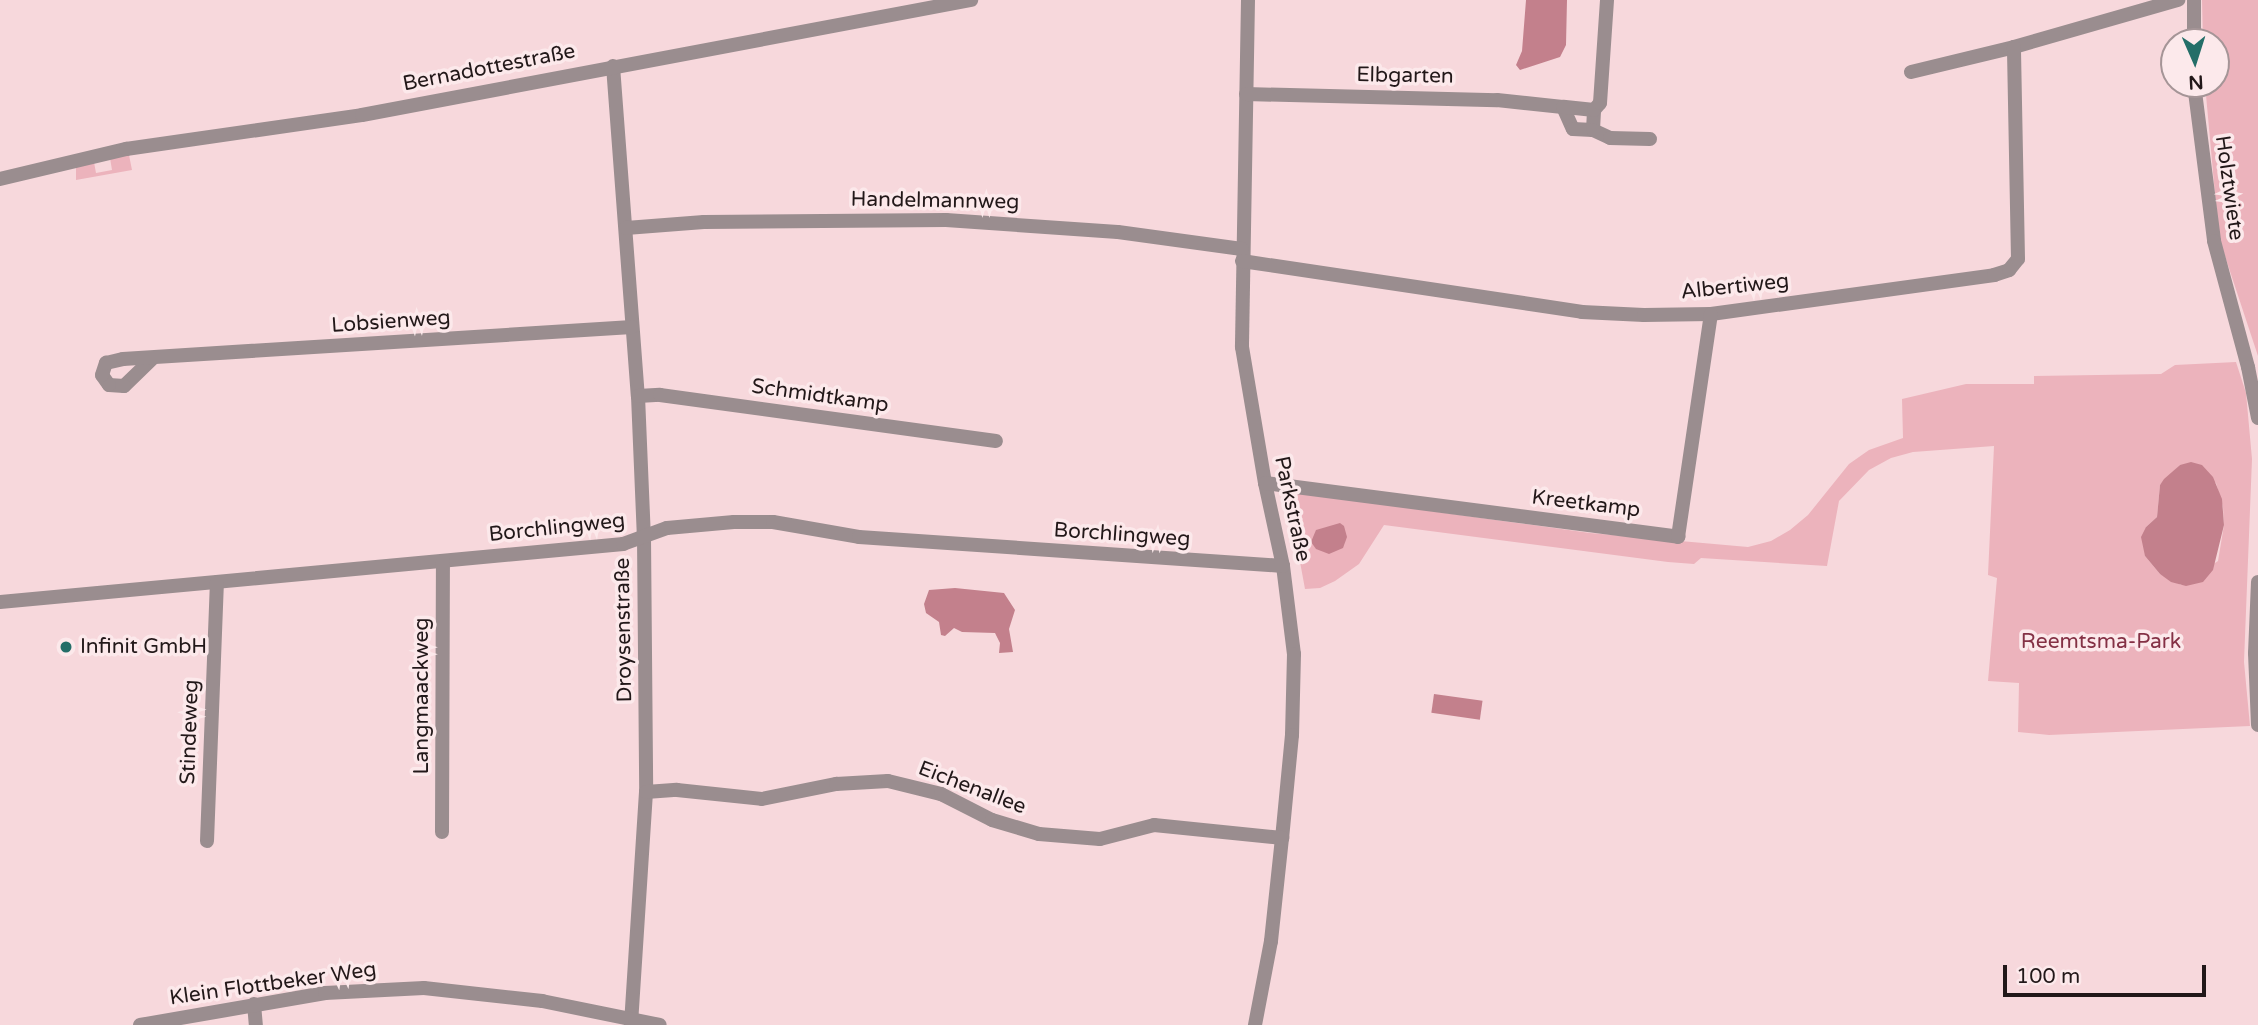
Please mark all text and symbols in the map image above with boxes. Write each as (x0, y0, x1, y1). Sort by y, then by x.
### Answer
north arrow (2160, 28, 2230, 98)
street label: Bernadottestraße (401, 39, 577, 97)
street label: Elbgarten (1356, 63, 1454, 89)
text: N (2188, 71, 2204, 93)
street label: Holztwiete (2209, 134, 2249, 242)
street label: Handelmannweg (850, 187, 1020, 215)
street label: Albertiweg (1680, 269, 1790, 305)
street label: Lobsienweg (331, 305, 451, 339)
street label: Schmidtkamp (750, 374, 890, 418)
street label: Parkstraße (1269, 454, 1315, 564)
street label: Kreetkamp (1530, 485, 1642, 523)
street label: Borchlingweg (488, 508, 626, 548)
street label: Borchlingweg (1053, 518, 1191, 552)
street label: Droysenstraße (610, 558, 638, 702)
street label: Langmaackweg (409, 617, 435, 775)
park label: Reemtsma-Park (2021, 629, 2181, 655)
place label: Infinit GmbH (80, 634, 207, 660)
marker: Infinit GmbH (58, 639, 74, 655)
street label: Stindeweg (176, 679, 204, 785)
street label: Eichenallee (915, 756, 1029, 820)
scale bar (2006, 951, 2209, 995)
street label: Klein Flottbeker Weg (168, 957, 378, 1011)
text: 100 m (2016, 964, 2080, 989)

